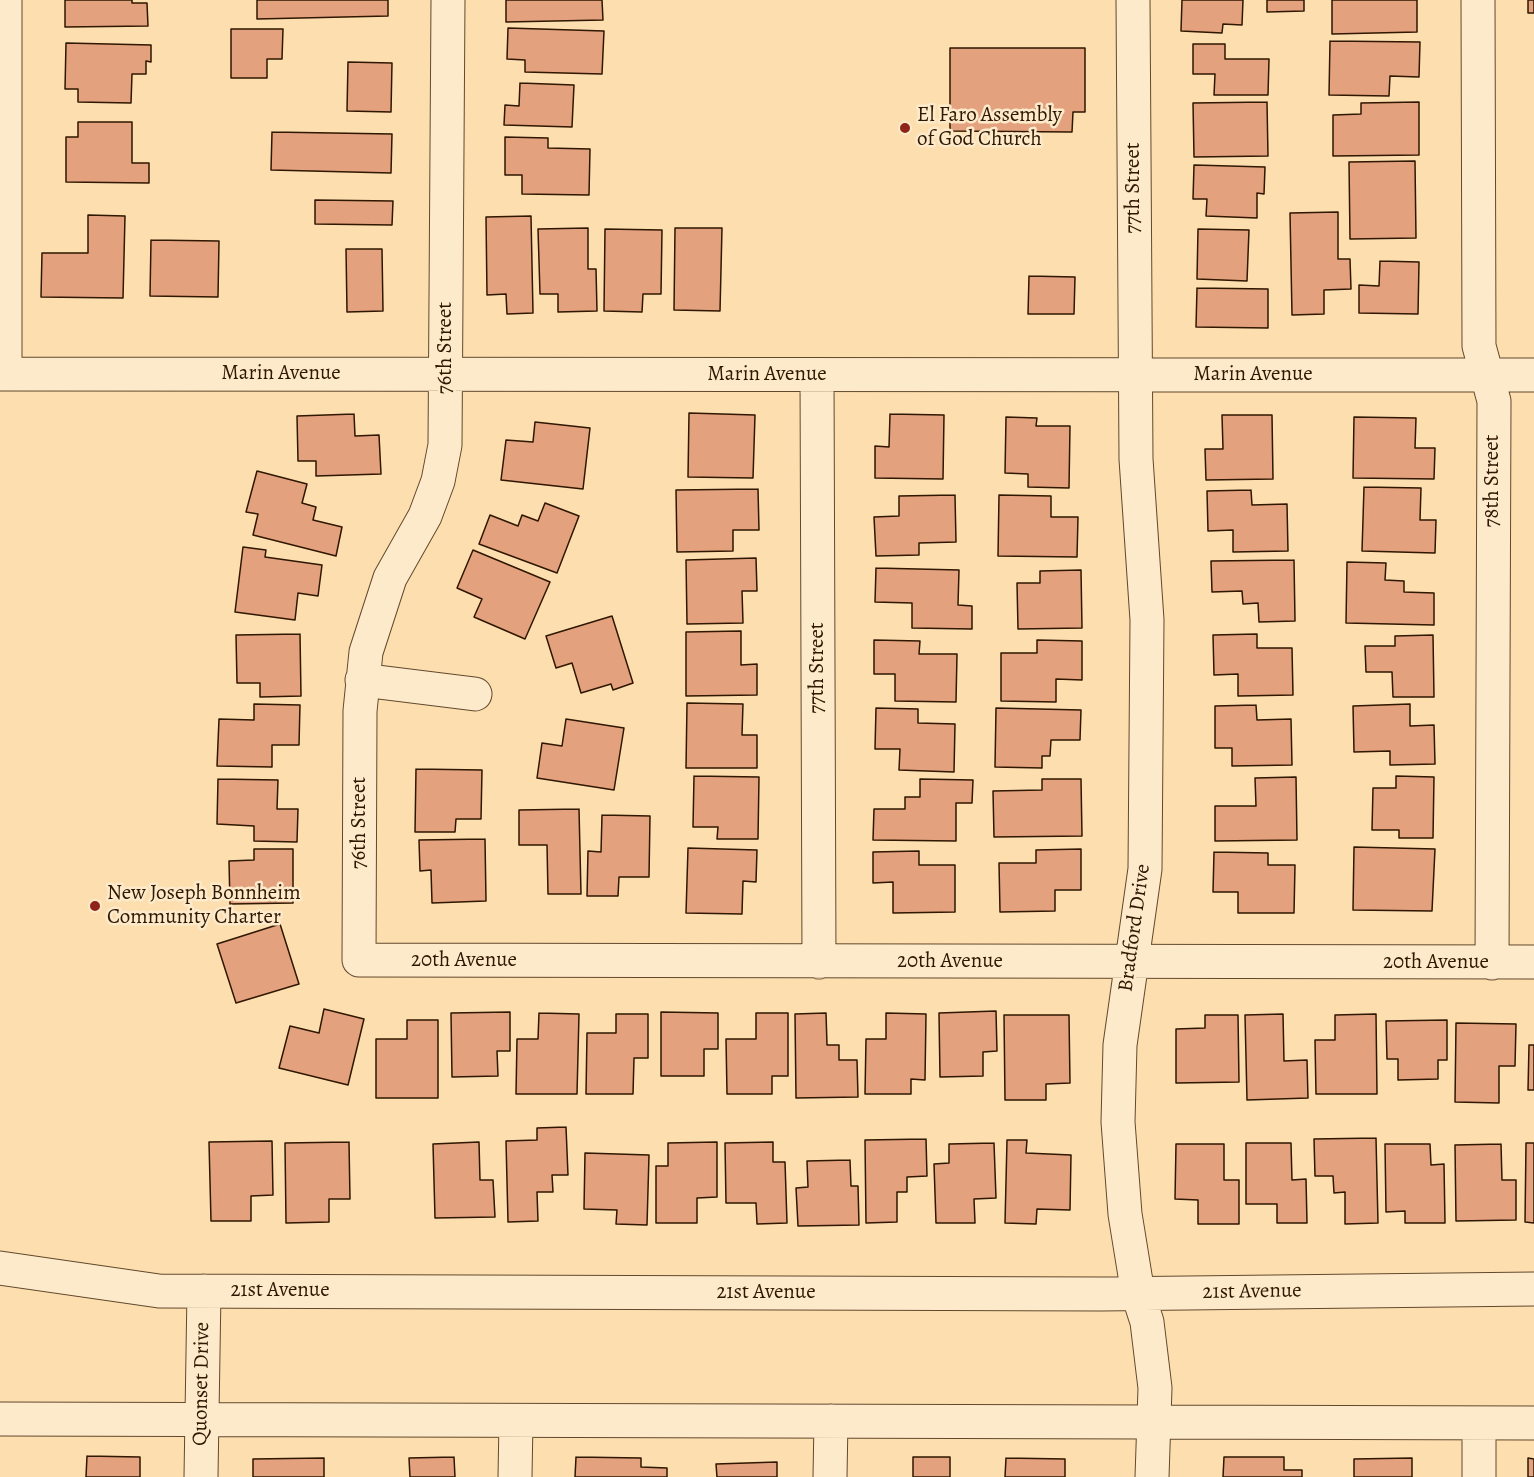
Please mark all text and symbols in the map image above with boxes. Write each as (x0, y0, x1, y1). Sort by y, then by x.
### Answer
place label: El Faro Assembly of God Church (917, 103, 1062, 153)
marker: El Faro Assembly of God Church (898, 121, 912, 135)
street label: 77th Street (1121, 142, 1147, 234)
street label: 76th Street (433, 302, 459, 394)
street label: Marin Avenue (221, 361, 341, 387)
street label: Marin Avenue (707, 362, 827, 388)
street label: Marin Avenue (1193, 362, 1313, 388)
street label: 78th Street (1480, 435, 1506, 527)
street label: 77th Street (805, 622, 831, 714)
street label: 76th Street (347, 777, 373, 869)
street label: Bradford Drive (1114, 863, 1156, 993)
place label: New Joseph Bonnheim Community Charter (107, 881, 301, 931)
marker: New Joseph Bonnheim Community Charter (88, 899, 102, 913)
street label: 20th Avenue (411, 948, 517, 974)
street label: 20th Avenue (897, 949, 1003, 975)
street label: 20th Avenue (1383, 950, 1489, 976)
street label: 21st Avenue (230, 1278, 330, 1304)
street label: 21st Avenue (1202, 1279, 1302, 1305)
street label: 21st Avenue (716, 1280, 816, 1306)
street label: Quonset Drive (188, 1322, 216, 1446)

